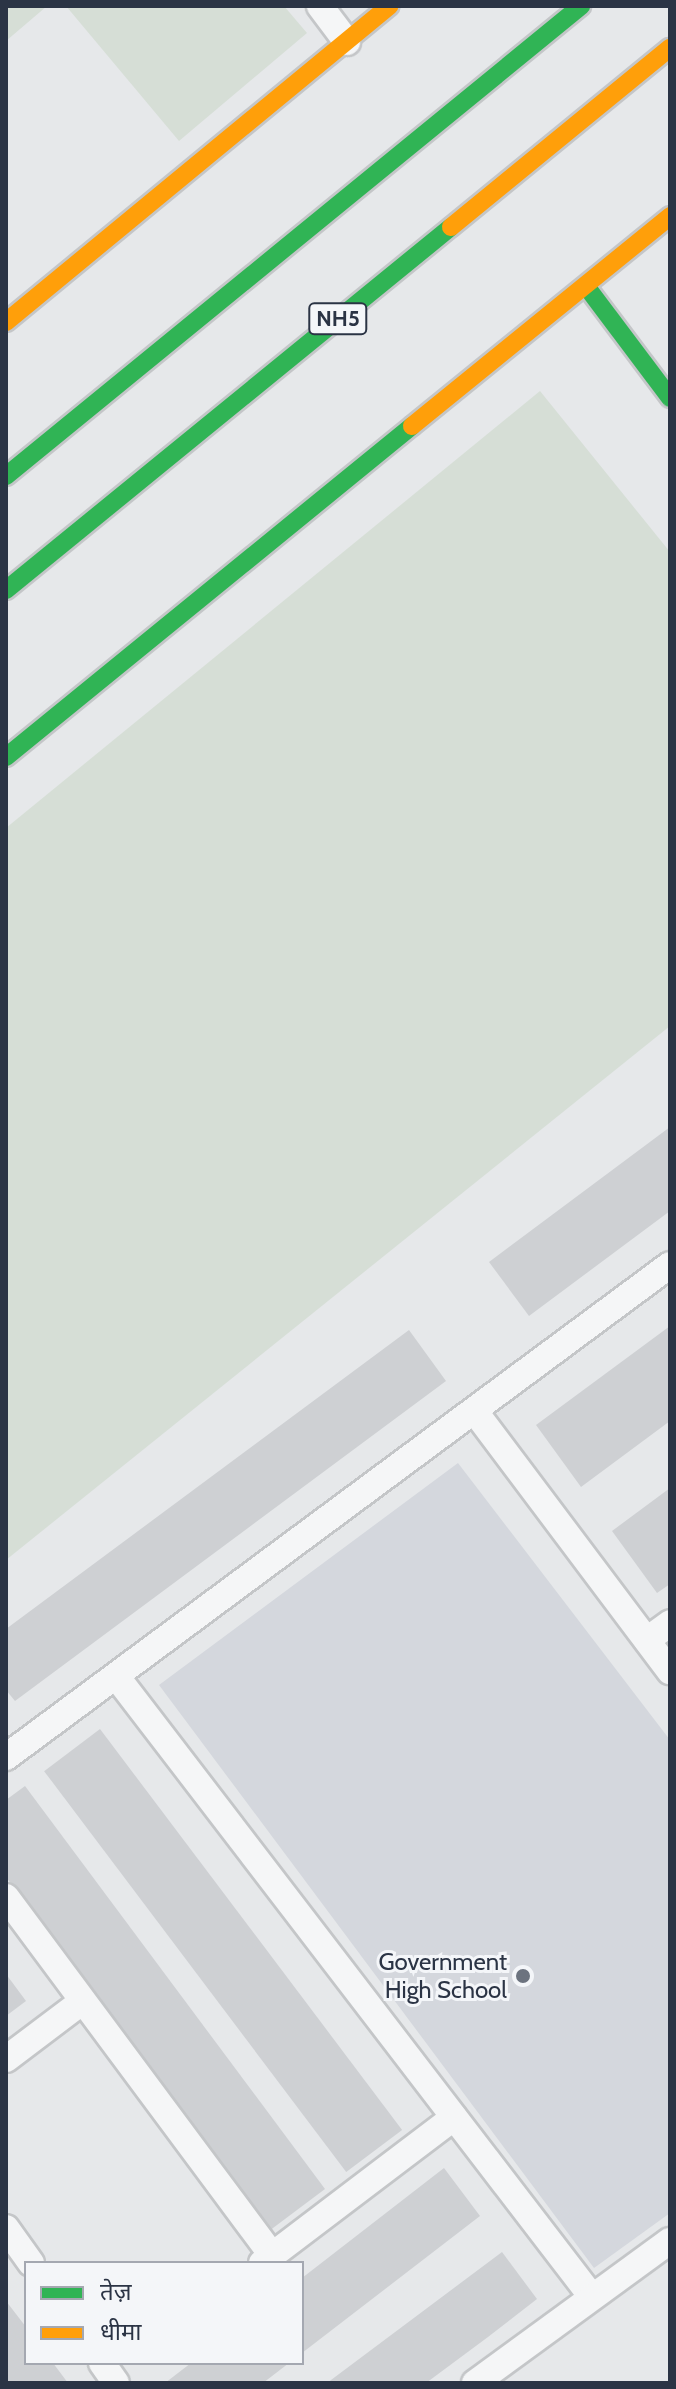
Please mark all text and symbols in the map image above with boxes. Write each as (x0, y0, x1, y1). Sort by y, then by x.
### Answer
road number: NH5 (308, 301, 368, 337)
place label: Government High School (378, 1948, 507, 2004)
marker: Government High School (514, 1967, 532, 1985)
legend (24, 2261, 304, 2365)
text: तेज़ (100, 2277, 132, 2306)
text: धीमा (100, 2317, 142, 2346)

